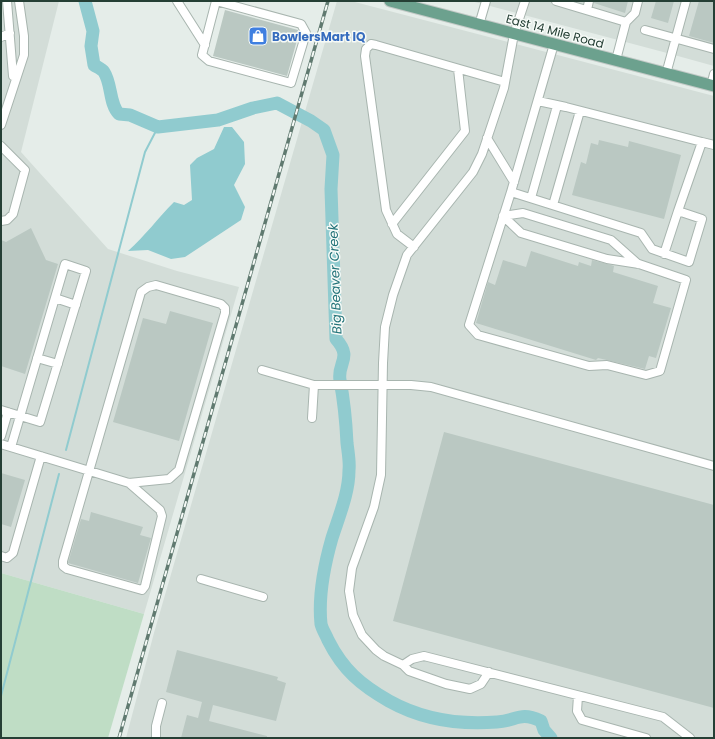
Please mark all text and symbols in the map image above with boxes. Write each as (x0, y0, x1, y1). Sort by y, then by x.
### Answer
street label: East 14 Mile Road (504, 10, 606, 52)
shop icon: BowlersMart IQ (247, 25, 269, 47)
place label: BowlersMart IQ (272, 28, 366, 45)
water label: Big Beaver Creek (324, 222, 346, 335)

